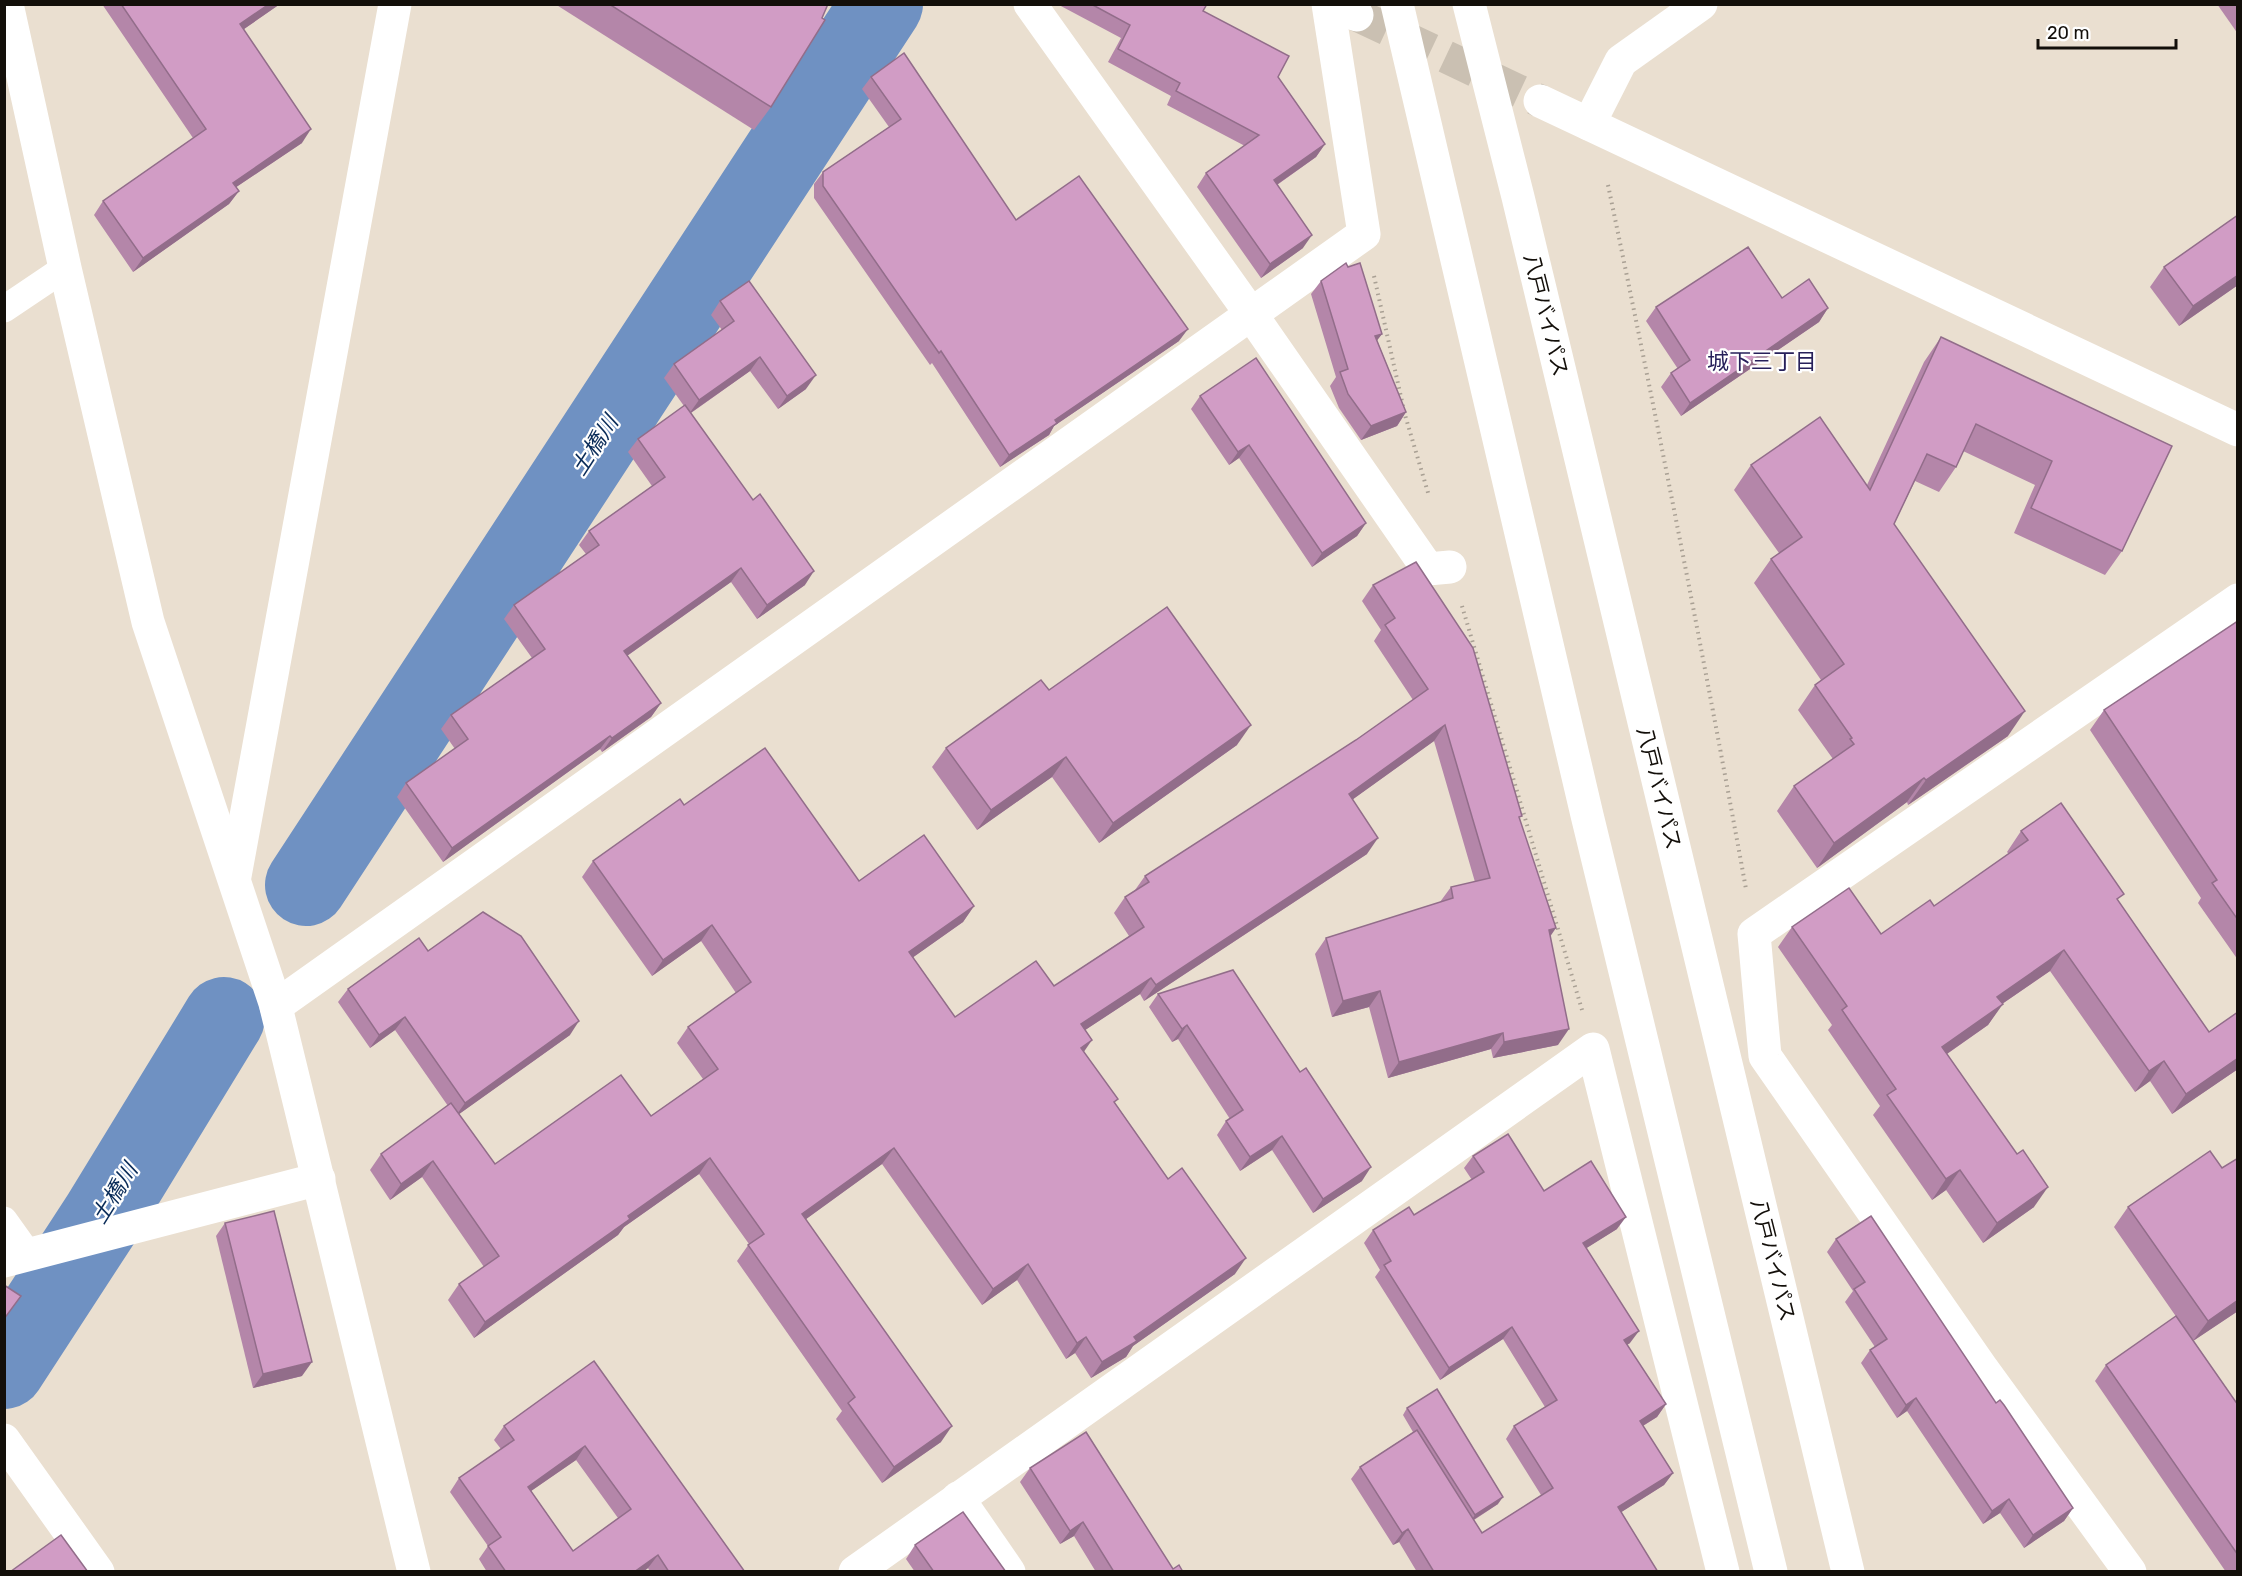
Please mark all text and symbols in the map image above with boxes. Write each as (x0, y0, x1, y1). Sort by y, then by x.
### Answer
scale bar (2038, 12, 2176, 50)
text: 20 m (2047, 22, 2089, 44)
street label: 八戸バイパス (1519, 251, 1574, 379)
district label: 城下三丁目 (1707, 348, 1817, 375)
water label: 土橋川 (565, 409, 625, 480)
street label: 八戸バイパス (1632, 724, 1687, 852)
water label: 土橋川 (85, 1156, 144, 1228)
street label: 八戸バイパス (1746, 1196, 1801, 1324)

